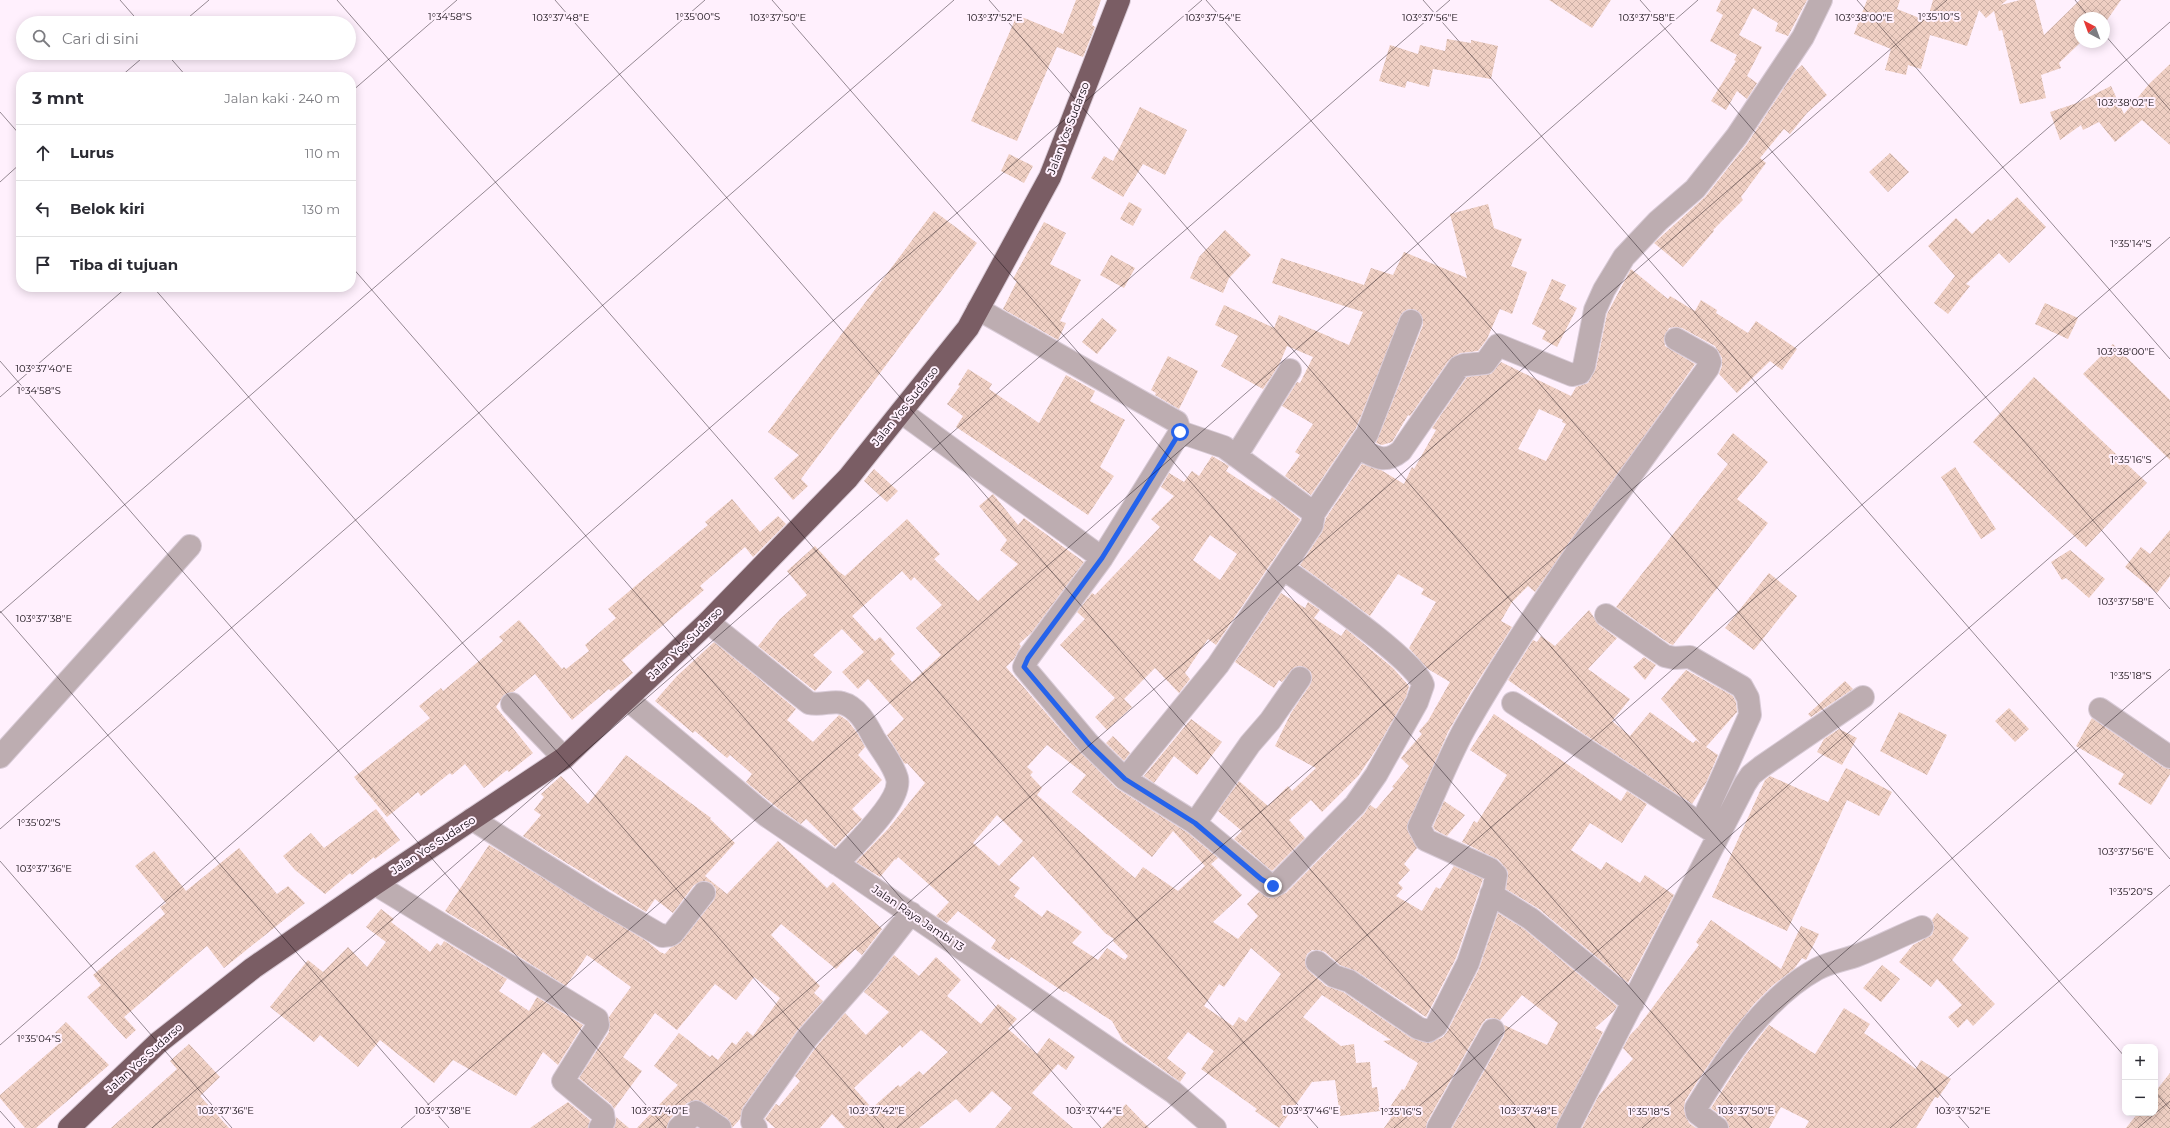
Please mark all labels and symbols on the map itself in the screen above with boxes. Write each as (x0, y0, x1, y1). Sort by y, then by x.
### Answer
text: 1°34'58"S (428, 10, 472, 23)
text: 1°35'00"S (676, 10, 720, 23)
text: 1°35'10"S (1918, 10, 1960, 23)
text: 103°37'48"E (533, 11, 590, 24)
text: 103°37'50"E (750, 11, 807, 24)
text: 103°37'52"E (967, 11, 1023, 24)
text: 103°37'54"E (1185, 11, 1241, 24)
text: 103°37'56"E (1402, 11, 1458, 24)
text: 103°37'58"E (1619, 11, 1675, 24)
text: 103°38'00"E (1835, 11, 1893, 24)
north arrow (2074, 12, 2110, 48)
street label: Jalan Yos Sudarso (1044, 80, 1092, 177)
text: 103°38'02"E (2098, 96, 2155, 109)
text: 1°35'14"S (2110, 237, 2152, 250)
text: 103°38'00"E (2097, 345, 2155, 358)
text: 103°37'40"E (15, 362, 73, 375)
street label: Jalan Yos Sudarso (868, 363, 941, 449)
text: 1°34'58"S (17, 384, 61, 397)
route start (1171, 423, 1189, 441)
text: 1°35'16"S (2110, 453, 2152, 466)
text: 103°37'58"E (2098, 595, 2154, 608)
street label: Jalan Yos Sudarso (644, 604, 725, 683)
text: 103°37'38"E (16, 612, 72, 625)
text: 1°35'18"S (2110, 669, 2152, 682)
street label: Jalan Yos Sudarso (387, 812, 478, 878)
text: 1°35'02"S (17, 816, 61, 829)
text: 103°37'56"E (2098, 845, 2154, 858)
text: 103°37'36"E (16, 862, 72, 875)
route end (1264, 877, 1282, 895)
street label: Jalan Raya Jambi 13 (868, 881, 967, 954)
text: 1°35'20"S (2109, 885, 2153, 898)
street label: Jalan Yos Sudarso (102, 1020, 185, 1097)
text: 1°35'04"S (17, 1032, 61, 1045)
text: 103°37'36"E (198, 1104, 254, 1117)
text: 103°37'38"E (415, 1104, 471, 1117)
text: 103°37'40"E (631, 1104, 689, 1117)
text: 103°37'42"E (849, 1104, 905, 1117)
text: 103°37'44"E (1066, 1104, 1123, 1117)
text: 103°37'46"E (1283, 1104, 1339, 1117)
text: 103°37'48"E (1501, 1104, 1558, 1117)
text: 103°37'50"E (1718, 1104, 1775, 1117)
text: 103°37'52"E (1935, 1104, 1991, 1117)
text: 1°35'16"S (1380, 1105, 1422, 1118)
text: 1°35'18"S (1628, 1105, 1670, 1118)

